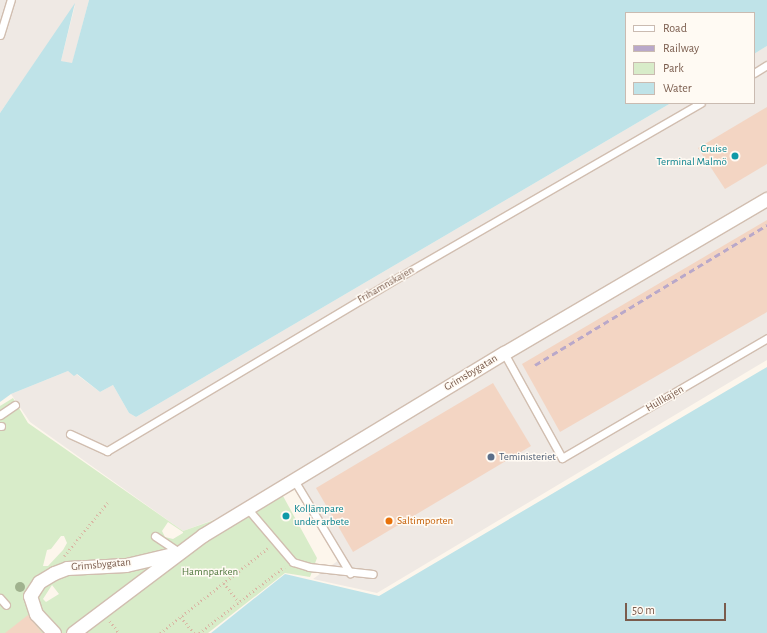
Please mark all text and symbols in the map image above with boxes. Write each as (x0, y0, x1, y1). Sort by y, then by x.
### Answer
legend (625, 12, 755, 104)
text: Road (663, 22, 687, 34)
text: Railway (663, 42, 699, 54)
text: Park (663, 62, 684, 74)
text: Water (663, 82, 692, 94)
place label: Cruise Terminal Malmö (656, 143, 727, 169)
marker: Cruise Terminal Malmö (730, 151, 740, 161)
street label: Frihamnskajen (355, 263, 417, 307)
street label: Grimsbygatan (442, 352, 500, 394)
street label: Hullkajen (644, 383, 686, 415)
place label: Teministeriet (499, 450, 556, 464)
marker: Teministeriet (486, 452, 496, 462)
place label: Kollämpare under arbete (294, 503, 349, 529)
marker: Kollämpare under arbete (281, 511, 291, 521)
place label: Saltimporten (397, 514, 453, 528)
marker: Saltimporten (384, 516, 394, 526)
street label: Grimsbygatan (71, 556, 131, 574)
park label: Hamnparken (182, 565, 238, 579)
scale bar (627, 595, 728, 621)
text: 50 m (632, 604, 655, 616)

